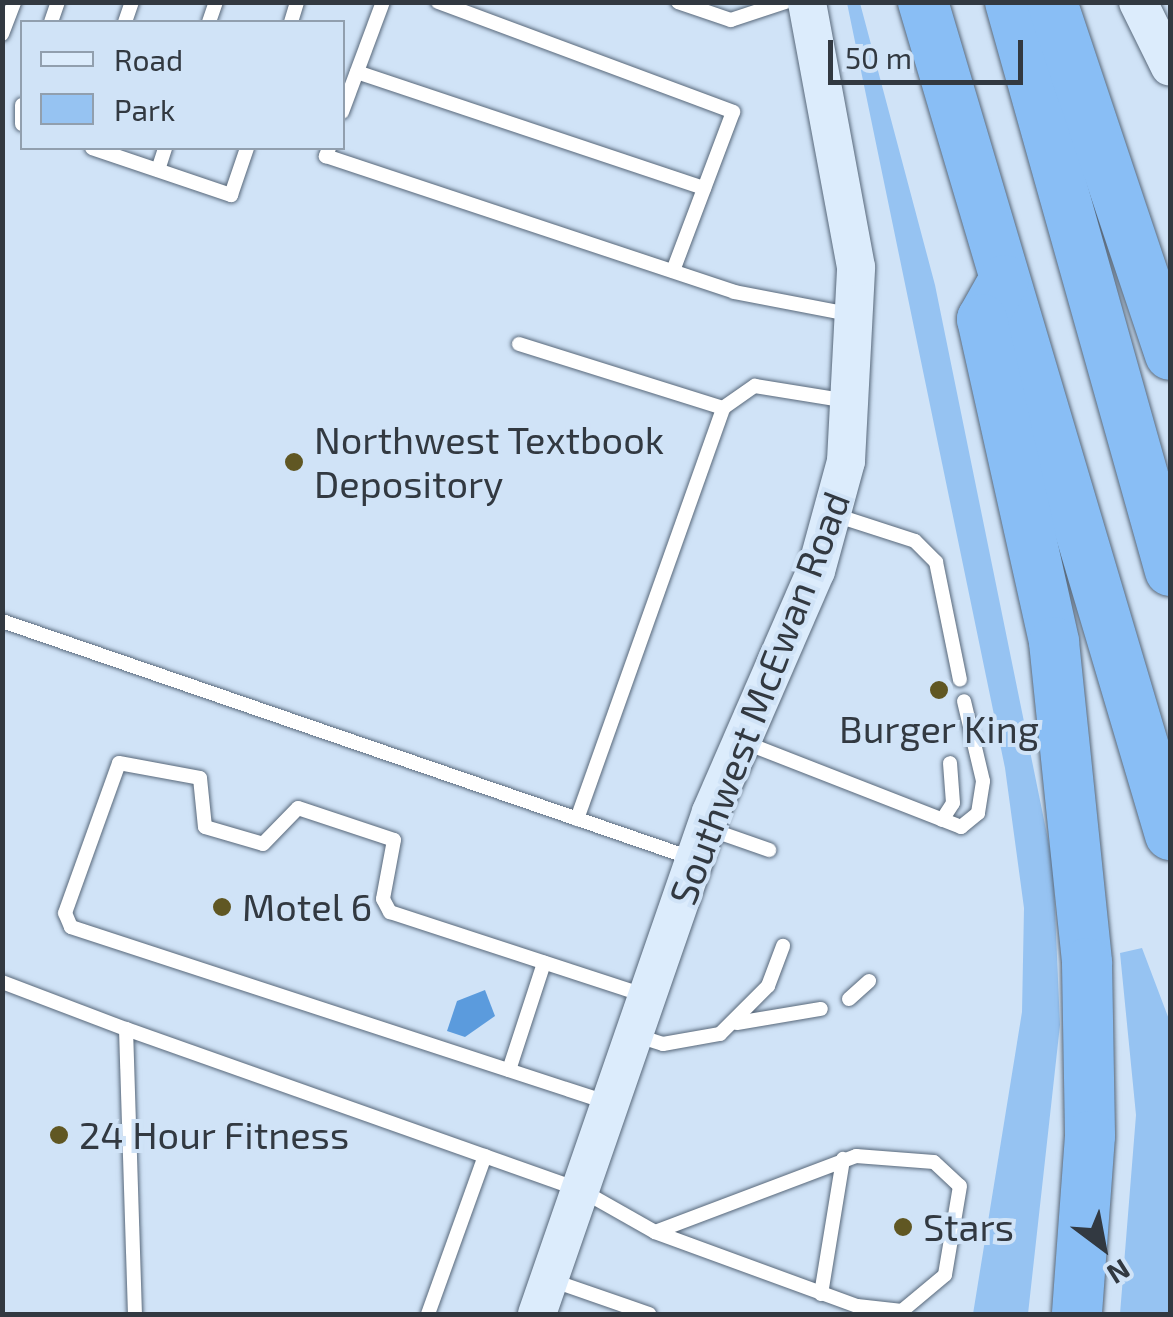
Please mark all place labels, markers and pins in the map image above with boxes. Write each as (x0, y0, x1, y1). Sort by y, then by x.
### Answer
place label: Northwest Textbook Depository (314, 417, 665, 506)
marker: Northwest Textbook Depository (283, 451, 305, 473)
marker: Burger King (928, 679, 950, 701)
place label: Burger King (839, 706, 1039, 752)
place label: Motel 6 (242, 884, 373, 930)
marker: Motel 6 (211, 896, 233, 918)
place label: 24 Hour Fitness (79, 1112, 350, 1158)
marker: 24 Hour Fitness (48, 1124, 70, 1146)
place label: Stars (923, 1204, 1014, 1250)
marker: Stars (892, 1216, 914, 1238)

